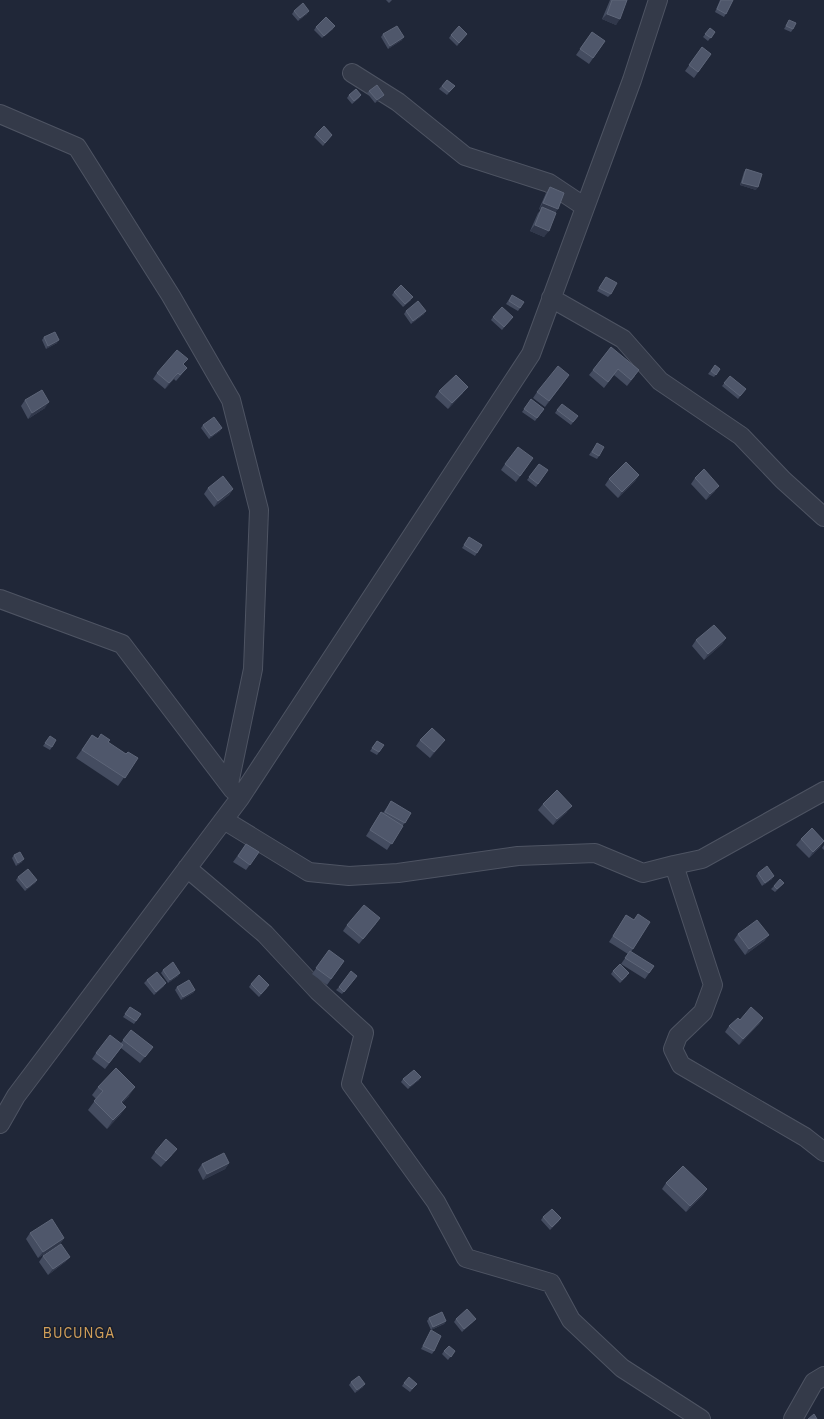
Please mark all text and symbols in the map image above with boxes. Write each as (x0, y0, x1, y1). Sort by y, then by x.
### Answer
district label: BUCUNGA (43, 1324, 115, 1342)

